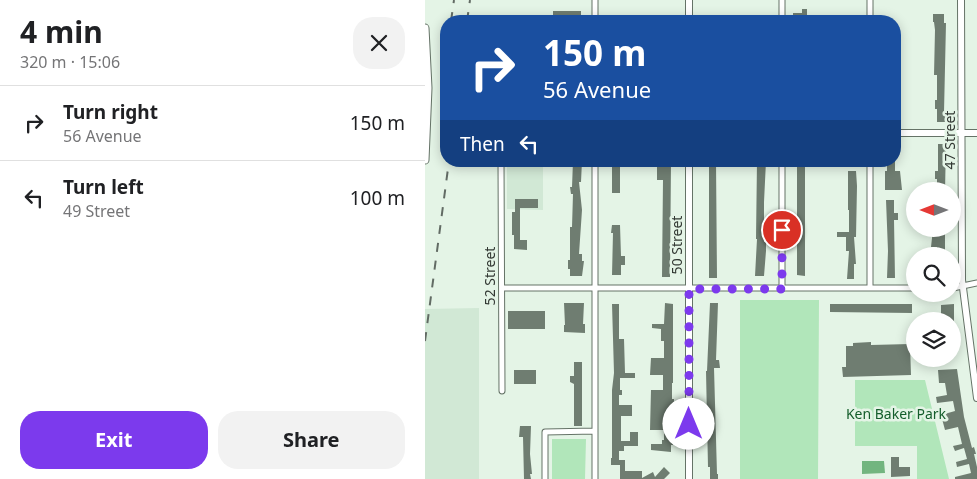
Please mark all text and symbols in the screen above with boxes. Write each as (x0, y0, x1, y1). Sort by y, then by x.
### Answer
text: 4 min (20, 11, 103, 52)
button: close (353, 17, 405, 69)
text: 150 m (543, 29, 646, 76)
icon: right (460, 35, 525, 100)
text: 320 m · 15:06 (20, 51, 120, 73)
text: 56 Avenue (543, 74, 651, 104)
text: Turn right (63, 99, 158, 125)
icon: right (20, 109, 48, 137)
text: 150 m (350, 110, 405, 136)
street label: 47 Street (940, 111, 959, 169)
text: 56 Avenue (63, 125, 142, 147)
icon: left (515, 130, 543, 158)
text: Then (460, 131, 505, 157)
text: Turn left (63, 174, 144, 200)
north arrow (906, 182, 961, 238)
map controls (906, 182, 961, 367)
icon: left (20, 184, 48, 212)
text: 100 m (350, 185, 405, 211)
text: 49 Street (63, 200, 130, 222)
pin (761, 209, 803, 251)
street label: 50 Street (667, 216, 686, 274)
icon: arrive (768, 216, 796, 244)
street label: 52 Street (480, 247, 499, 305)
button: search (906, 247, 961, 302)
button: layers (906, 312, 961, 367)
position arrow (662, 397, 714, 449)
park label: Ken Baker Park (846, 404, 947, 423)
button: Exit (20, 411, 208, 469)
button: Share (218, 411, 405, 469)

